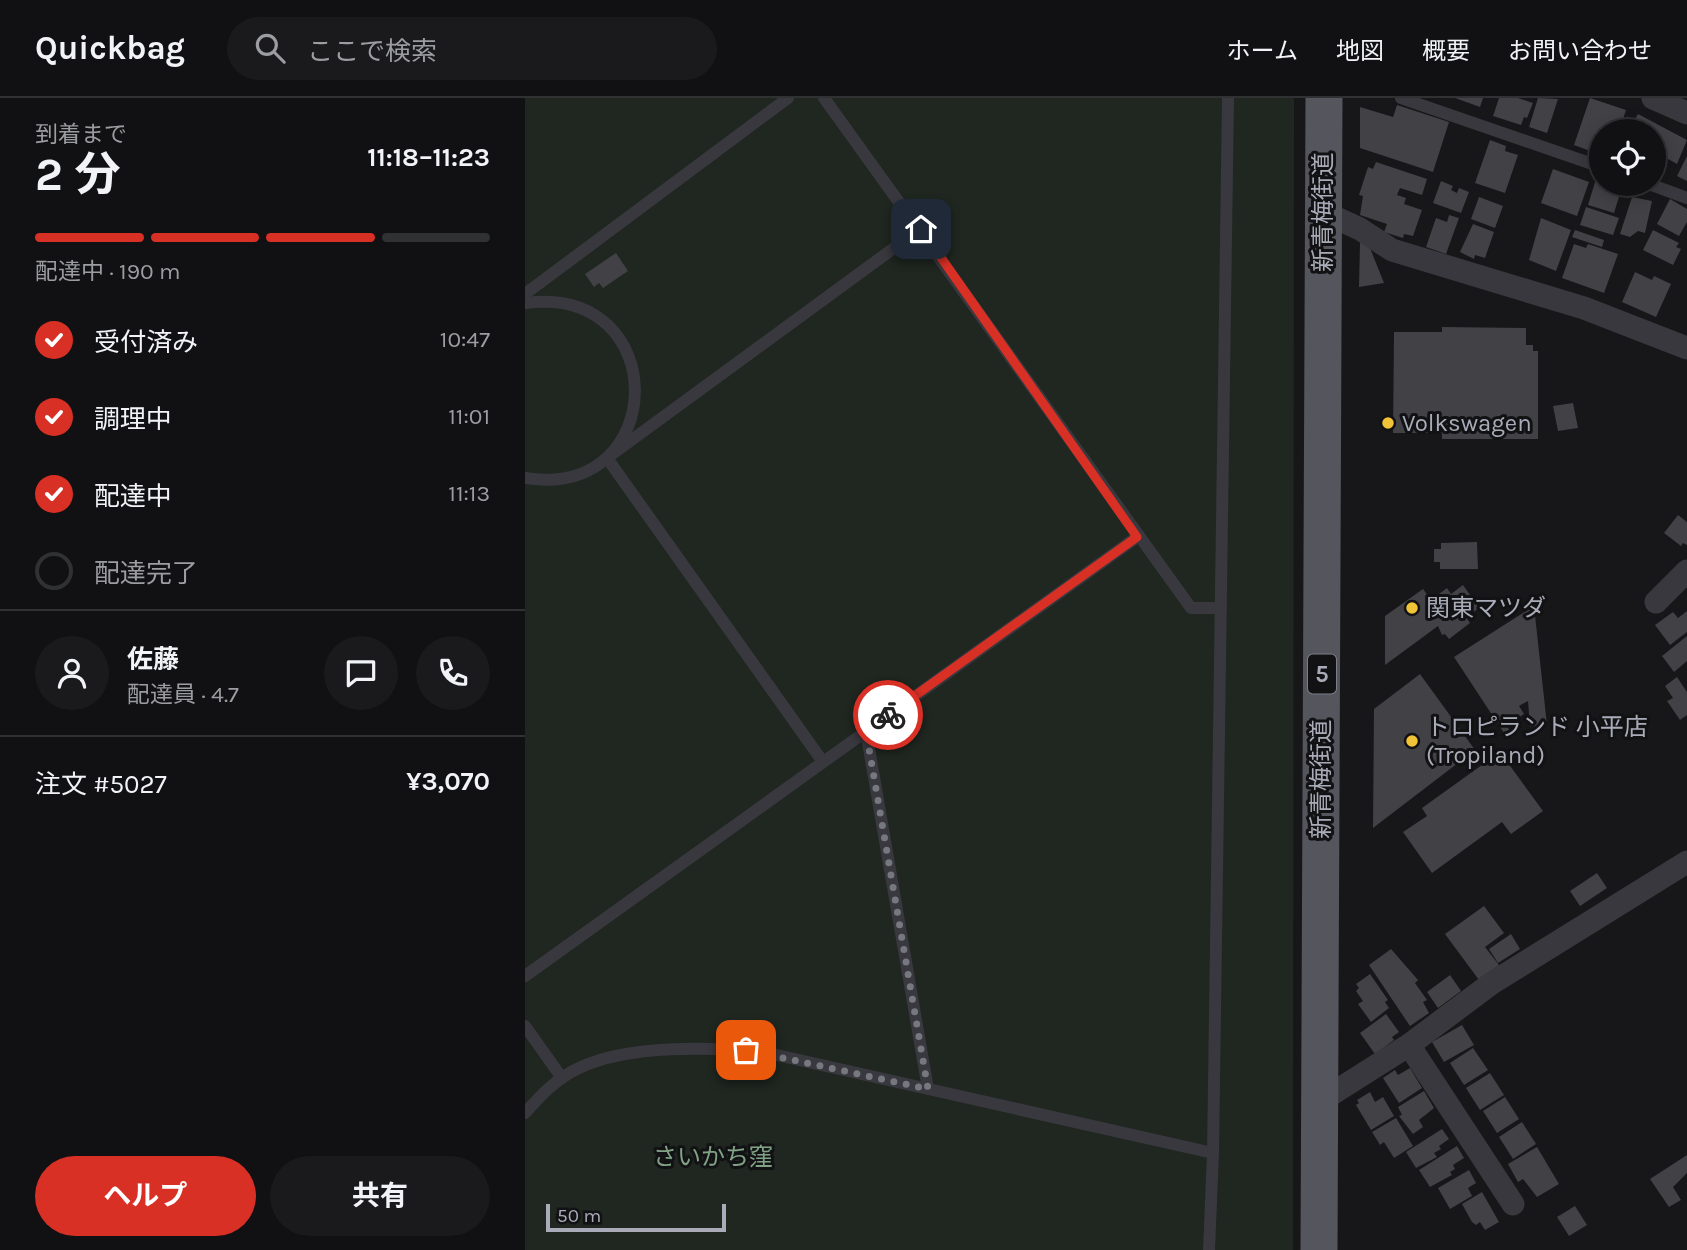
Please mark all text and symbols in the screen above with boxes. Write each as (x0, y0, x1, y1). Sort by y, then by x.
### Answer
search box (227, 17, 717, 80)
text: Quickbag (35, 29, 185, 67)
icon: search (251, 29, 289, 67)
text: ここで検索 (307, 36, 437, 67)
text: ホーム (1227, 37, 1298, 65)
text: 地図 (1336, 37, 1384, 65)
text: 概要 (1422, 37, 1470, 65)
text: お問い合わせ (1508, 37, 1652, 65)
map controls (1589, 119, 1666, 196)
button: locate (1589, 119, 1666, 196)
text: 到着まで (35, 121, 127, 148)
text: 11:18–11:23 (367, 142, 490, 173)
text: 2 分 (35, 148, 120, 202)
street label: 新青梅街道 (1309, 152, 1337, 272)
pin (891, 199, 951, 259)
icon: home (902, 210, 940, 248)
text: 配達中 · 190 m (35, 258, 181, 285)
icon: check (35, 321, 73, 359)
text: 10:47 (440, 326, 490, 353)
text: 受付済み (94, 327, 198, 358)
icon: check (35, 398, 73, 436)
text: 11:01 (448, 403, 490, 430)
text: 調理中 (94, 404, 172, 435)
place label: Volkswagen (1402, 409, 1532, 437)
marker: Volkswagen (1380, 415, 1396, 431)
icon: check (35, 475, 73, 513)
text: 11:13 (448, 480, 490, 507)
text: 配達中 (94, 481, 172, 512)
text: 配達完了 (94, 558, 198, 589)
place label: 関東マツダ (1426, 594, 1546, 622)
marker: 関東マツダ (1404, 600, 1420, 616)
button: person (35, 636, 109, 710)
button: chat (324, 636, 398, 710)
button: phone (416, 636, 490, 710)
text: 佐藤 (127, 644, 179, 675)
road number: 5 (1308, 654, 1336, 694)
courier (853, 680, 923, 750)
text: 配達員 · 4.7 (127, 681, 239, 708)
icon: bike (869, 696, 907, 734)
place label: トロピランド 小平店 (Tropiland) (1426, 713, 1648, 769)
street label: 新青梅街道 (1307, 719, 1335, 839)
marker: トロピランド 小平店 (Tropiland) (1404, 733, 1420, 749)
text: ¥3,070 (406, 766, 490, 797)
text: 注文 #5027 (35, 769, 167, 800)
pin (716, 1020, 776, 1080)
icon: bag (727, 1031, 765, 1069)
park label: さいかち窪 (653, 1143, 773, 1171)
button: ヘルプ (35, 1156, 256, 1236)
button: 共有 (270, 1156, 490, 1236)
scale bar (546, 1201, 726, 1233)
text: 50 m (557, 1205, 601, 1227)

